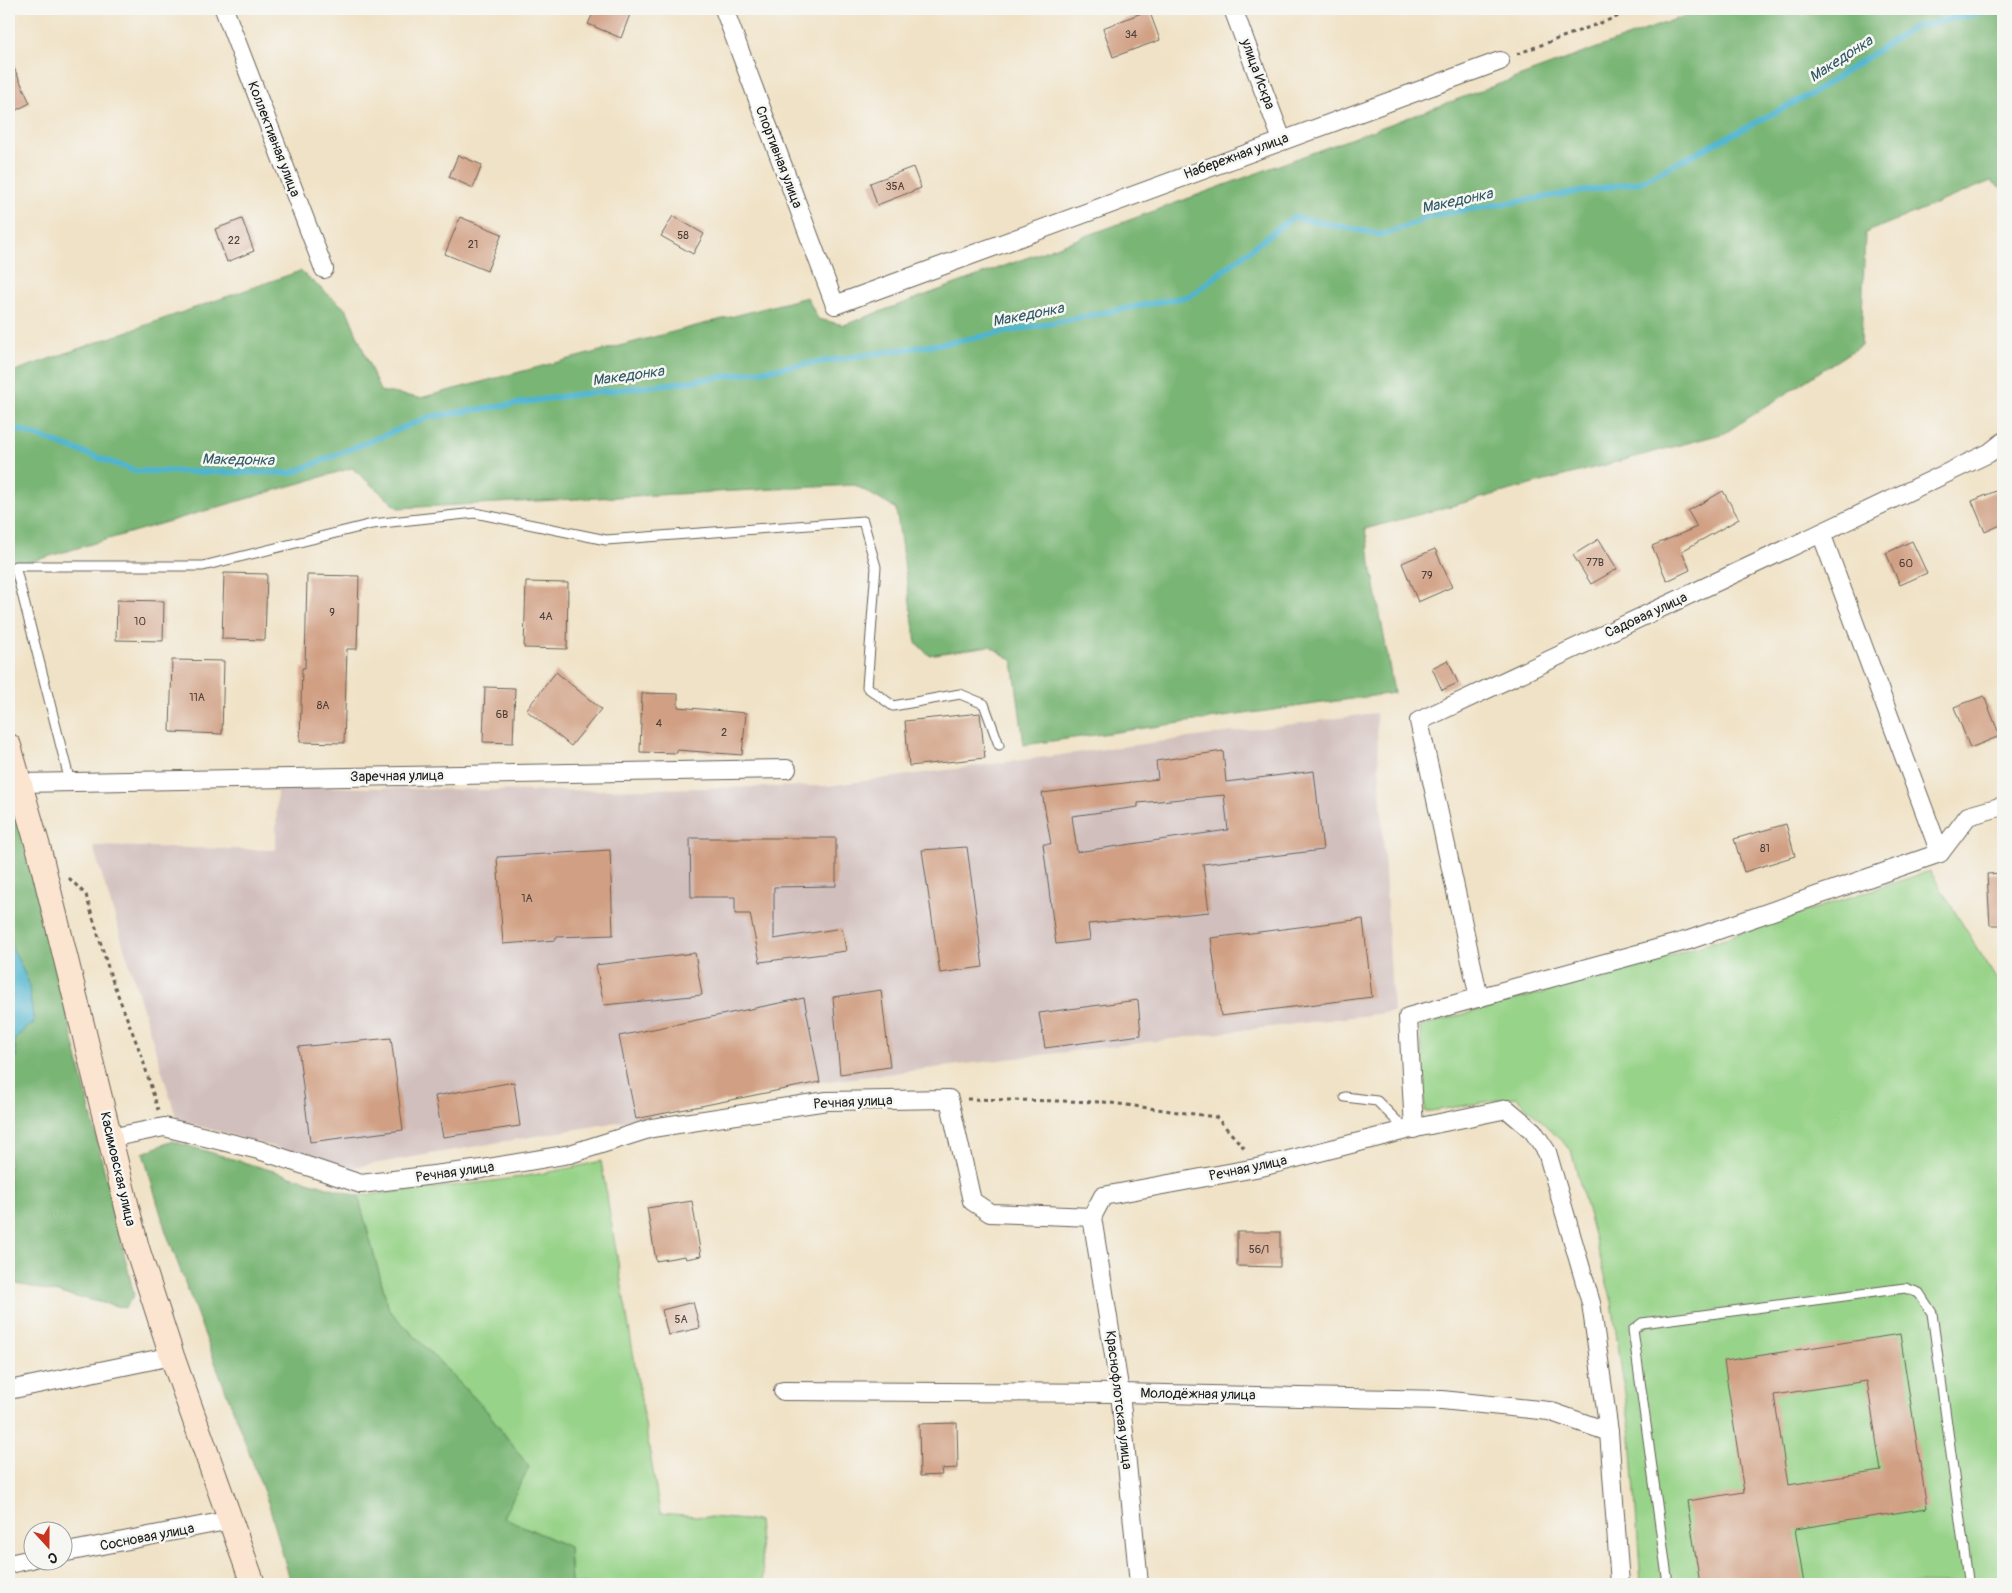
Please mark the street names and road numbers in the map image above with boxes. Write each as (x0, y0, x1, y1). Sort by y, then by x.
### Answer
street label: улица Искра (1237, 35, 1279, 112)
street label: Коллективная улица (244, 79, 304, 199)
street label: Спортивная улица (752, 104, 806, 210)
street label: Набережная улица (1181, 129, 1291, 183)
street label: Садовая улица (1602, 588, 1690, 642)
street label: Заречная улица (350, 767, 444, 785)
street label: Речная улица (813, 1091, 893, 1113)
street label: Касимовская улица (97, 1110, 139, 1228)
street label: Речная улица (1208, 1151, 1288, 1185)
street label: Речная улица (415, 1158, 495, 1186)
street label: Краснофлотская улица (1102, 1330, 1136, 1470)
street label: Молодёжная улица (1140, 1384, 1256, 1404)
street label: Сосновая улица (98, 1520, 196, 1554)

